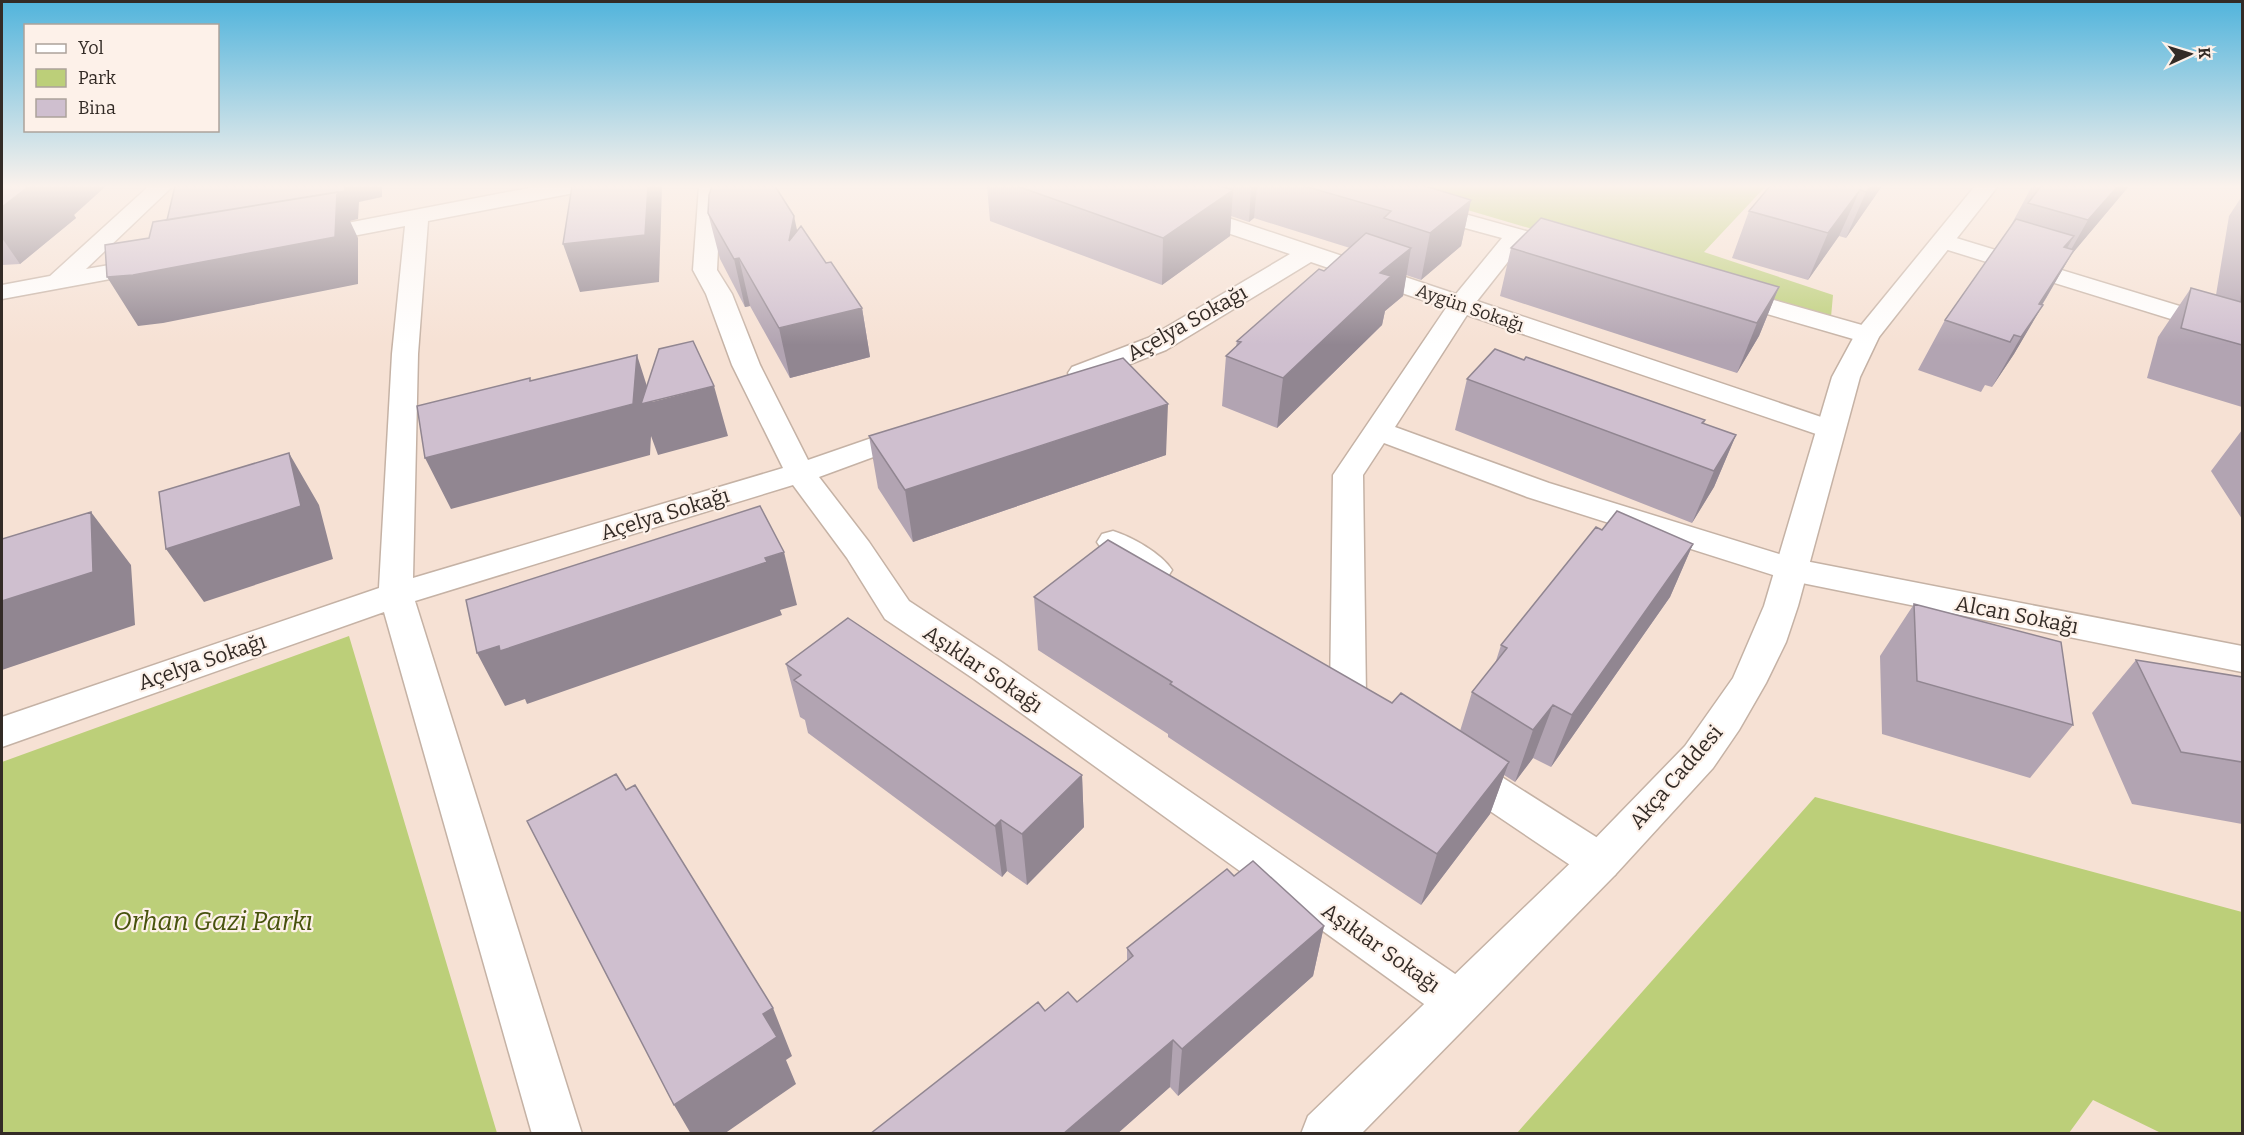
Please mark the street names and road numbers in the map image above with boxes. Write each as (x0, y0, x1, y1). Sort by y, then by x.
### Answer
street label: Açelya Sokağı (1122, 279, 1252, 367)
street label: Aygün Sokağı (1413, 279, 1527, 337)
street label: Açelya Sokağı (597, 482, 733, 546)
street label: Alcan Sokağı (1953, 590, 2081, 640)
street label: Aşıklar Sokağı (918, 620, 1048, 718)
street label: Açelya Sokağı (135, 628, 269, 696)
street label: Akça Caddesi (1624, 720, 1728, 834)
street label: Aşıklar Sokağı (1317, 898, 1445, 998)

